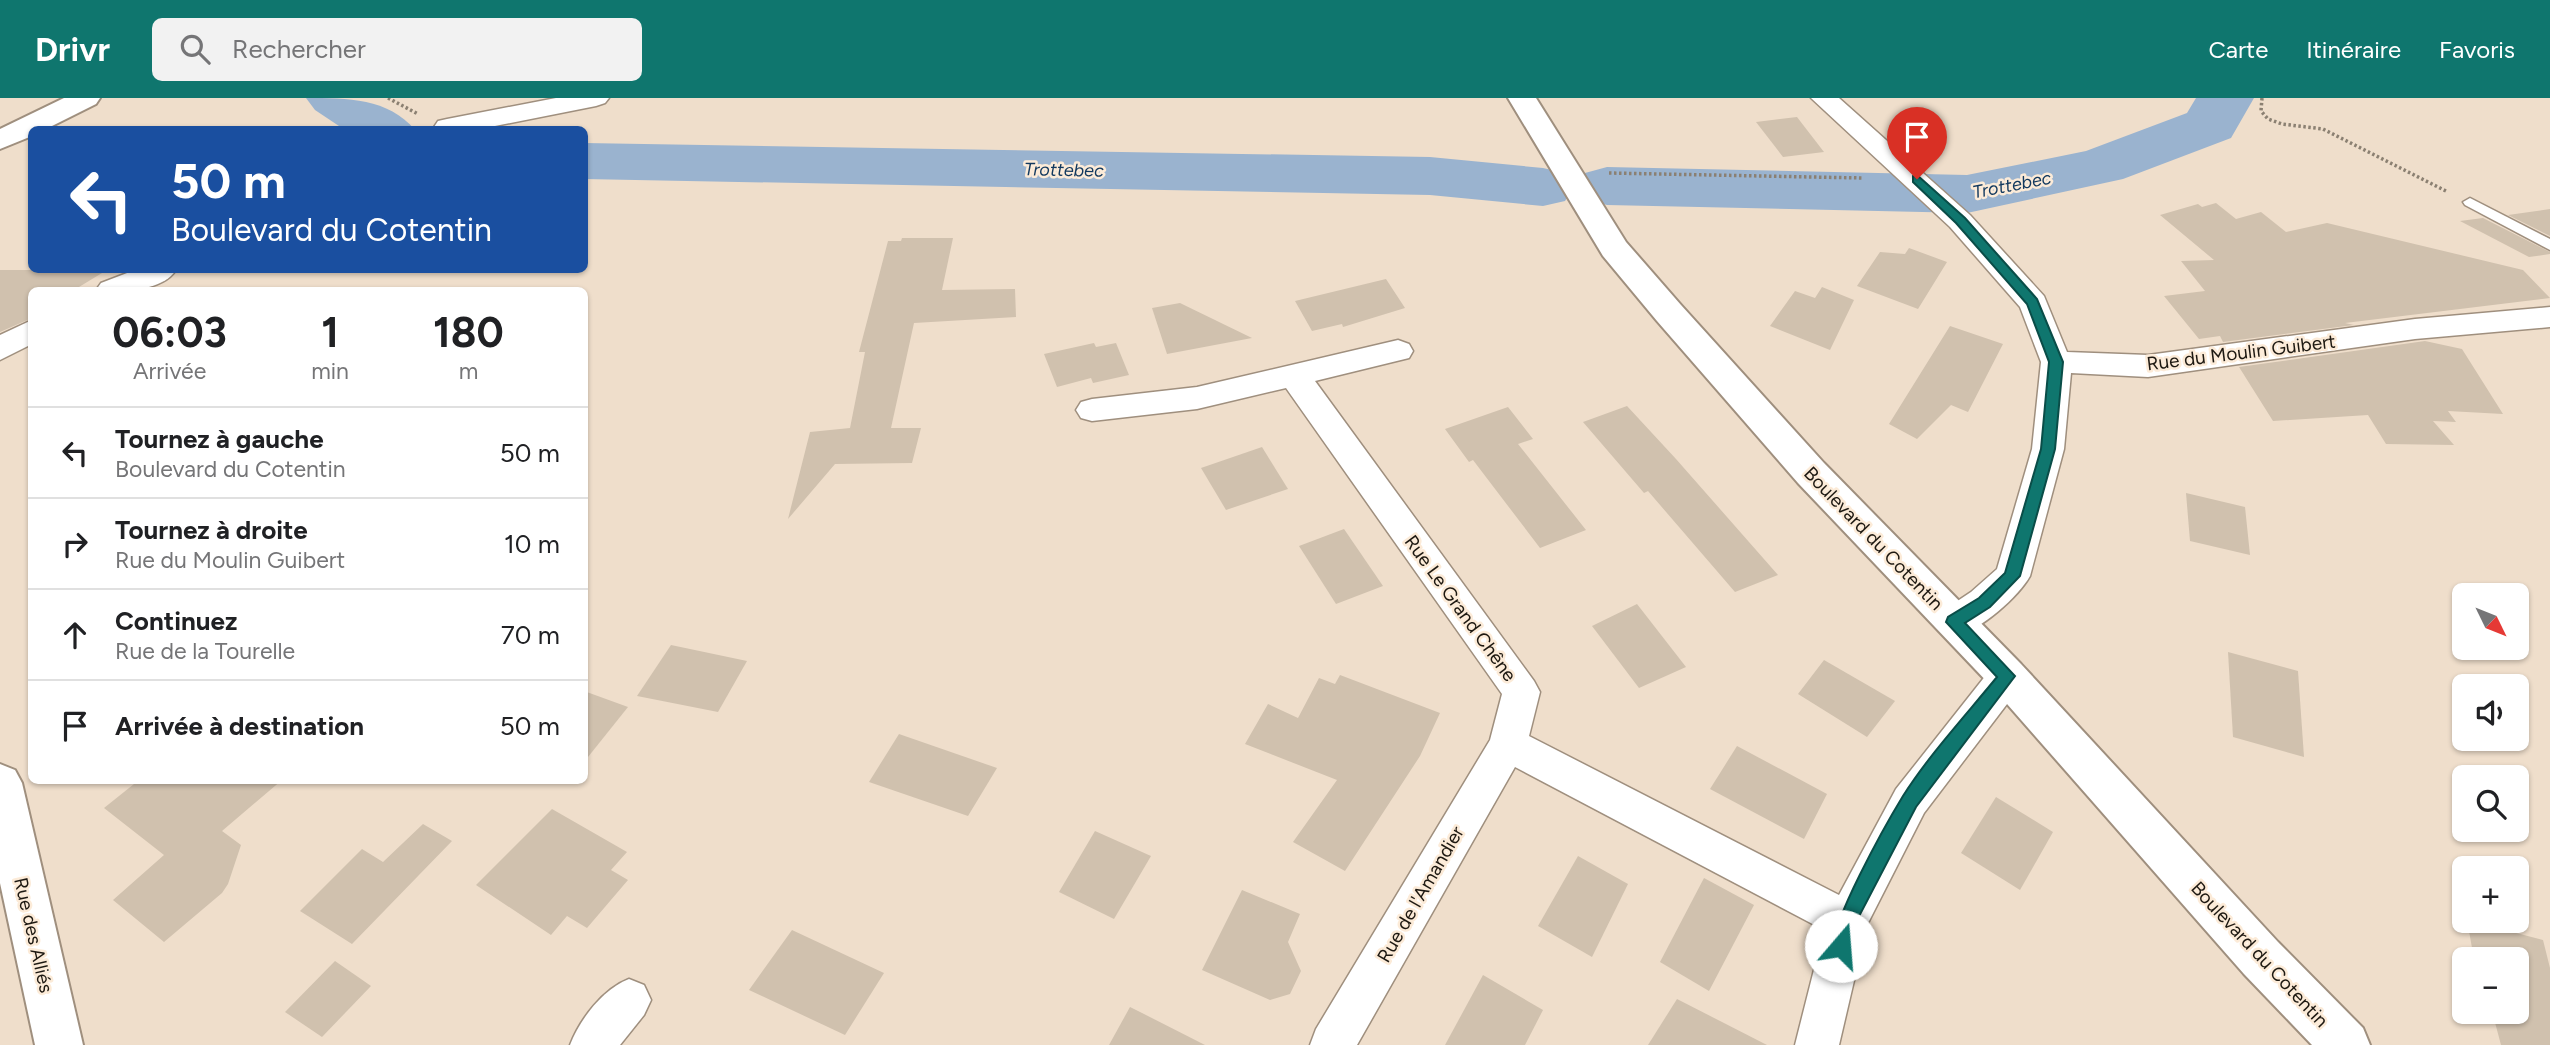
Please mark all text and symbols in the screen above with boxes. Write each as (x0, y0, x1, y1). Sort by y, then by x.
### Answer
search box (152, 18, 642, 81)
text: Drivr (35, 30, 110, 69)
icon: search (176, 30, 214, 68)
text: Rechercher (232, 33, 366, 65)
text: Carte (2208, 35, 2268, 64)
text: Itinéraire (2306, 35, 2401, 64)
text: Favoris (2439, 35, 2515, 64)
pin (1887, 107, 1947, 179)
icon: arrive (1898, 118, 1936, 156)
text: 50 m (171, 151, 286, 210)
icon: left (56, 154, 147, 245)
water label: Trottebec (1024, 158, 1104, 182)
water label: Trottebec (1971, 167, 2053, 203)
text: Boulevard du Cotentin (171, 211, 492, 249)
text: 06:03 (112, 307, 227, 358)
text: 1 (321, 307, 339, 358)
text: 180 (433, 307, 504, 358)
street label: Rue du Moulin Guibert (2145, 329, 2337, 375)
text: Arrivée (133, 357, 206, 385)
text: min (311, 357, 349, 385)
text: m (459, 357, 478, 385)
text: Tournez à gauche (115, 423, 324, 455)
icon: left (56, 434, 94, 472)
text: 50 m (500, 437, 560, 469)
text: Boulevard du Cotentin (115, 455, 346, 483)
street label: Boulevard du Cotentin (1799, 462, 1948, 615)
text: Tournez à droite (115, 514, 308, 546)
icon: right (56, 525, 94, 563)
text: 10 m (504, 528, 560, 560)
street label: Rue Le Grand Chêne (1400, 531, 1521, 686)
text: Rue du Moulin Guibert (115, 546, 345, 574)
north arrow (2452, 583, 2529, 660)
map controls (2452, 583, 2529, 1024)
text: Continuez (115, 605, 237, 637)
icon: ahead (56, 616, 94, 654)
text: 70 m (501, 619, 560, 651)
text: Rue de la Tourelle (115, 637, 295, 665)
button: sound (2452, 674, 2529, 751)
icon: arrive (56, 707, 94, 745)
text: Arrivée à destination (115, 710, 364, 742)
text: 50 m (500, 710, 560, 742)
button: search (2452, 765, 2529, 842)
street label: Rue de l'Amandier (1372, 822, 1469, 966)
button: + (2452, 856, 2529, 933)
street label: Rue des Alliés (9, 875, 58, 995)
street label: Boulevard du Cotentin (2186, 877, 2333, 1032)
position arrow (1804, 909, 1878, 983)
button: − (2452, 947, 2529, 1024)

